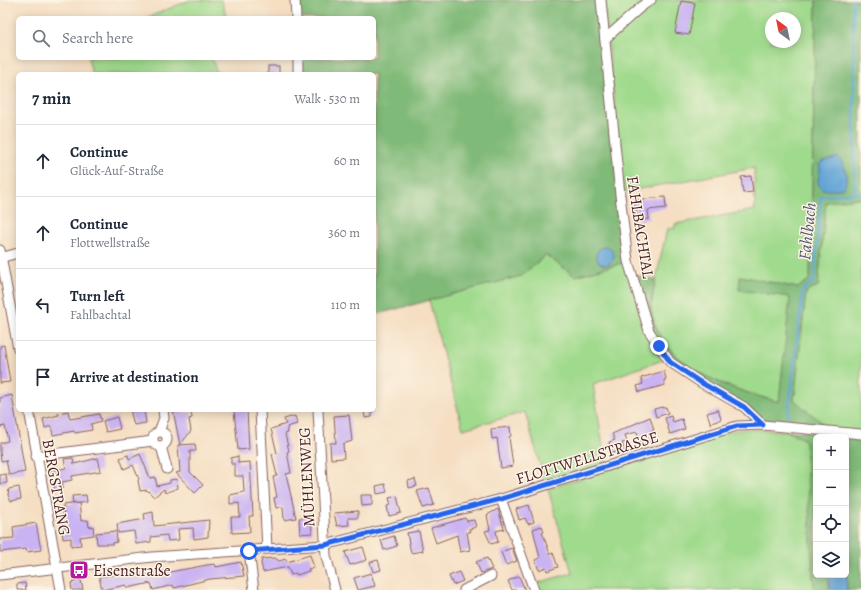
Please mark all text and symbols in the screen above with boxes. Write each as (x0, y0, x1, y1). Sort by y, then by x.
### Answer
north arrow (765, 12, 801, 48)
search box (16, 16, 376, 60)
icon: search (30, 27, 52, 49)
text: Search here (62, 28, 133, 48)
text: 7 min (32, 87, 71, 110)
text: Walk · 530 m (294, 90, 360, 107)
text: Continue (70, 142, 128, 162)
icon: ahead (32, 150, 54, 172)
text: 60 m (334, 152, 360, 169)
text: Glück-Auf-Straße (70, 162, 164, 179)
street label: FAHLBACHTAL (621, 174, 659, 281)
water label: Fahlbach (793, 201, 822, 261)
text: Continue (70, 214, 128, 234)
icon: ahead (32, 222, 54, 244)
text: 360 m (328, 224, 360, 241)
text: Flottwellstraße (70, 234, 150, 251)
text: Turn left (70, 286, 125, 306)
icon: left (32, 294, 54, 316)
text: 110 m (331, 296, 360, 313)
text: Fahlbachtal (70, 306, 131, 323)
route end (650, 337, 668, 355)
icon: arrive (32, 366, 54, 388)
text: Arrive at destination (70, 367, 199, 387)
street label: MÜHLENWEG (293, 426, 321, 527)
street label: FLOTTWELLSTRASSE (513, 426, 661, 490)
map controls (813, 434, 849, 578)
button: + (813, 434, 849, 470)
street label: BERGSTRANG (37, 437, 75, 537)
button: − (813, 470, 849, 506)
button: locate (813, 506, 849, 542)
route start (240, 542, 258, 560)
button: layers (813, 542, 849, 578)
bus stop icon: Eisenstraße (68, 559, 90, 581)
place label: Eisenstraße (93, 560, 171, 582)

